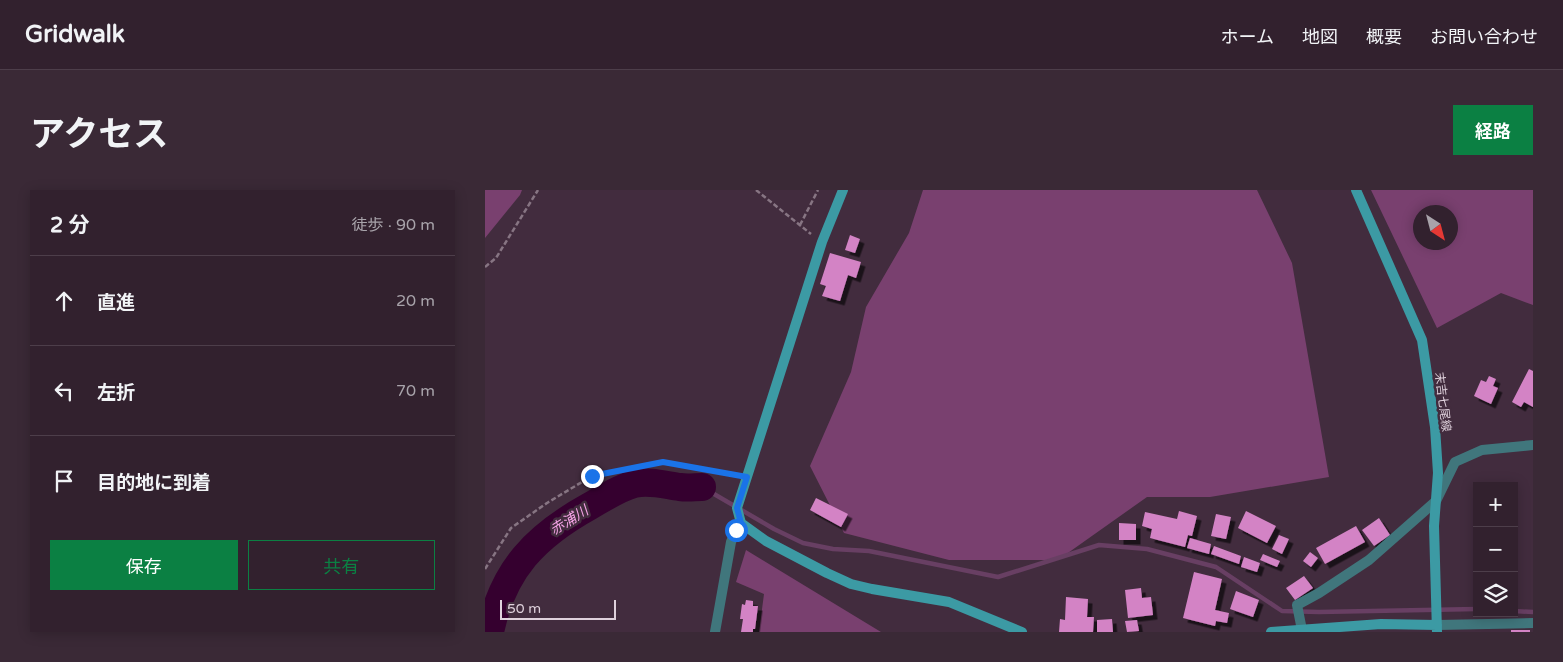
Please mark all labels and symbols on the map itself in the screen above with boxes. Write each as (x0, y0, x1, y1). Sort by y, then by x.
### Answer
north arrow (1413, 205, 1458, 250)
street label: 末吉七尾線 (1432, 371, 1454, 433)
route end (581, 465, 604, 488)
water label: 赤浦川 (547, 501, 593, 539)
route start (725, 519, 748, 542)
scale bar (500, 597, 616, 620)

